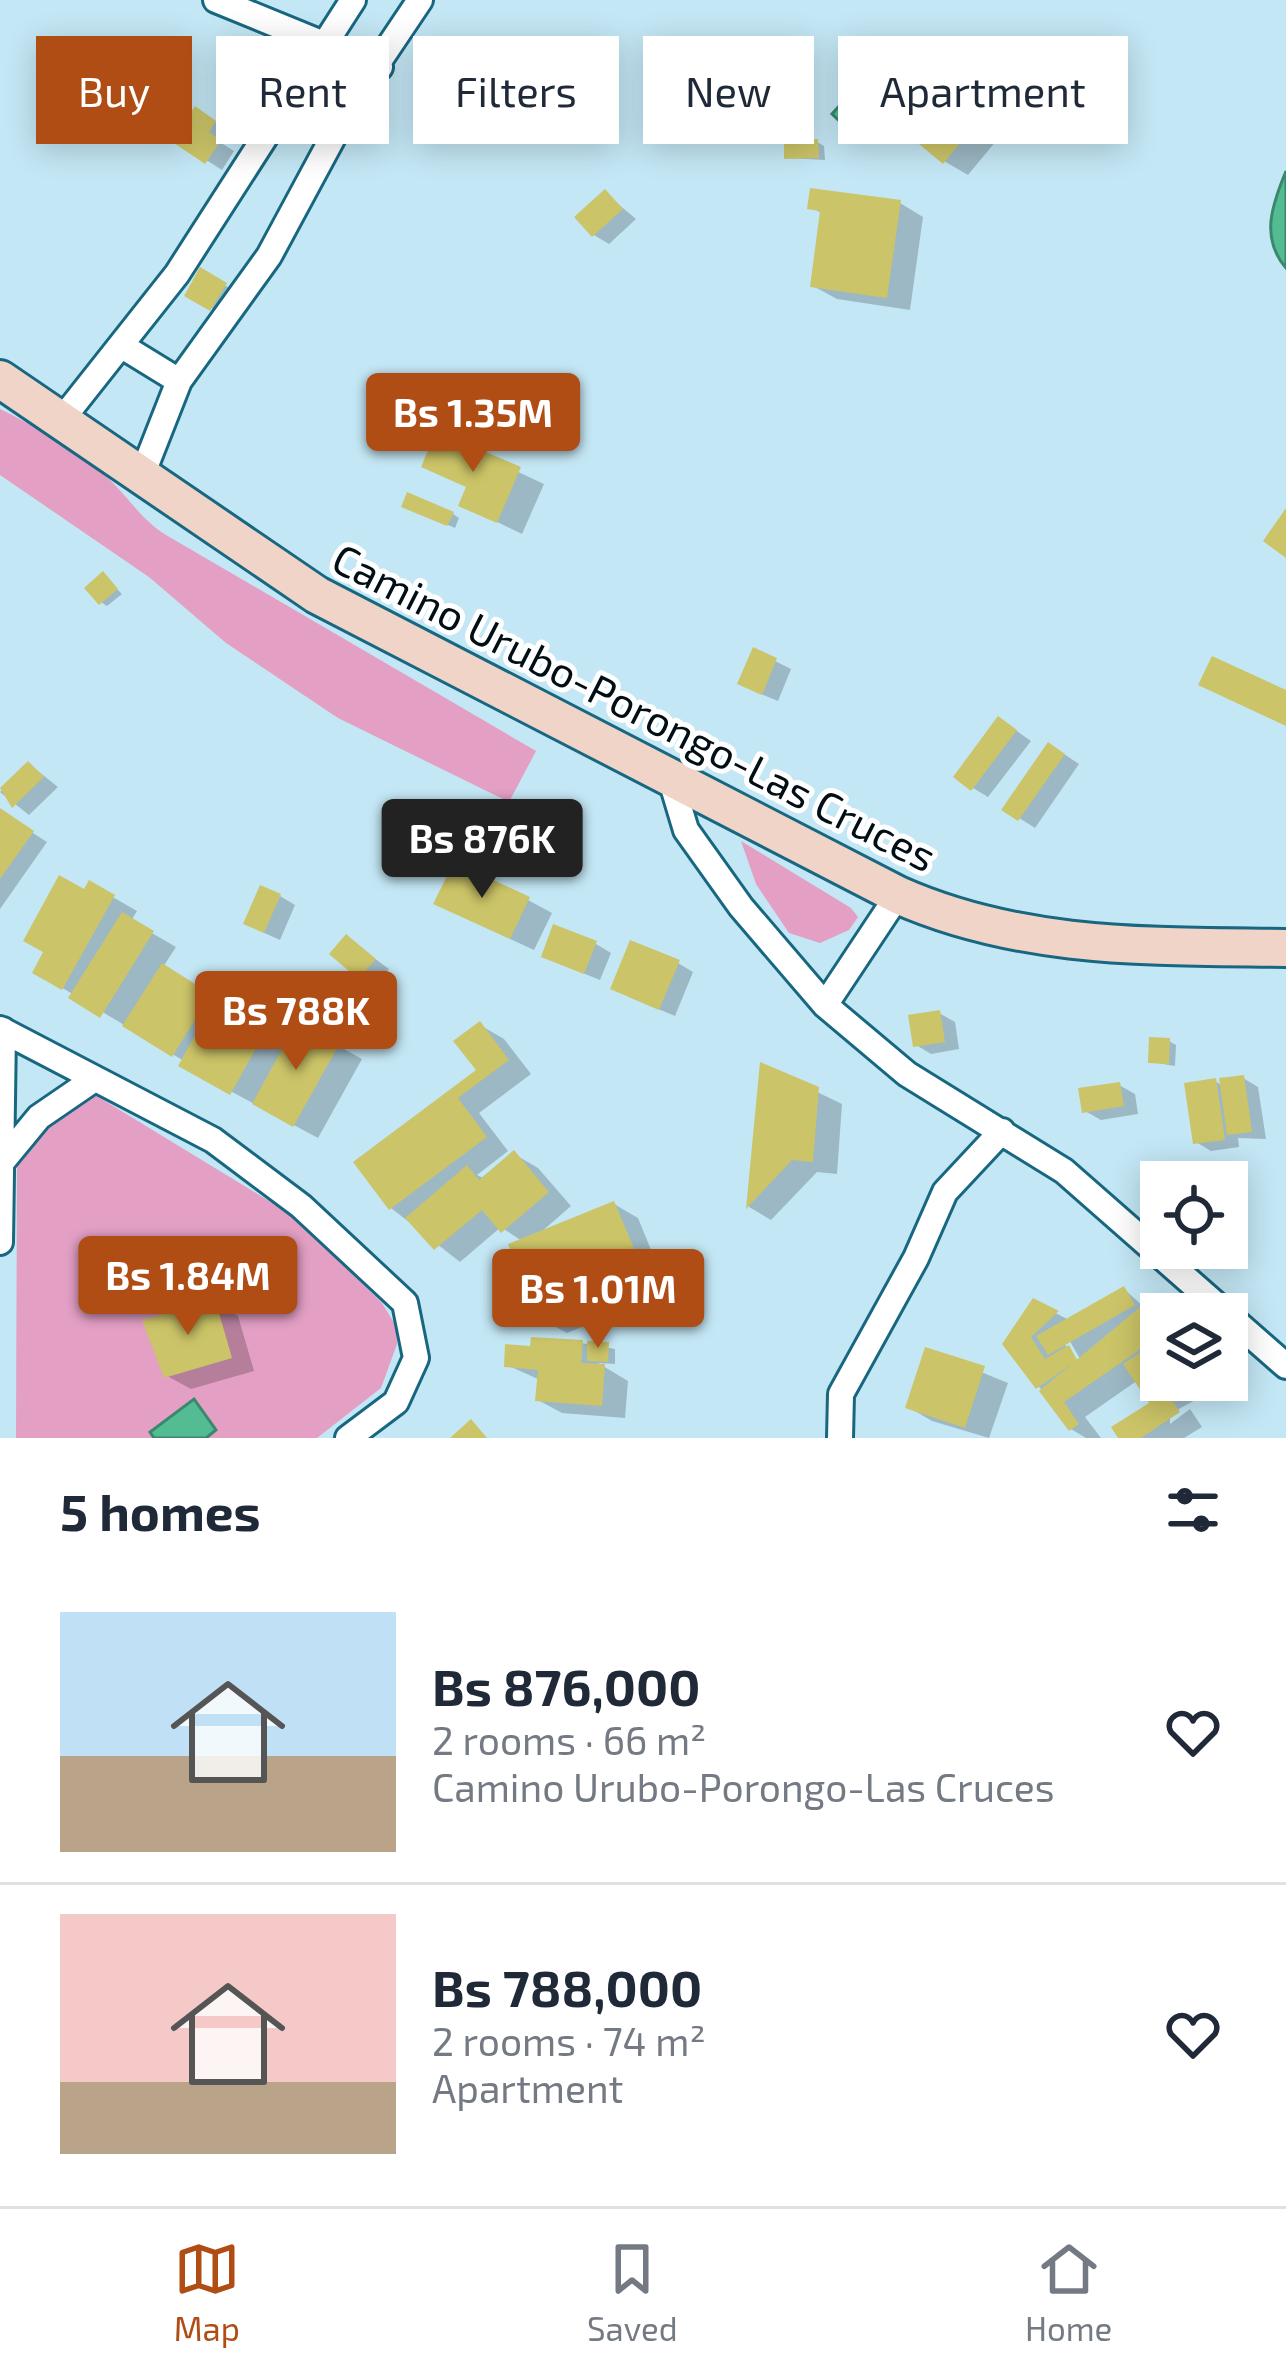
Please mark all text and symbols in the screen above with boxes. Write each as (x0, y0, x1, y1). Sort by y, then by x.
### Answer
chip: Buy (36, 36, 192, 144)
chip: Rent (216, 36, 389, 144)
chip: Filters (413, 36, 619, 144)
chip: New (643, 36, 814, 144)
chip: Apartment (838, 36, 1128, 144)
pin: Bs 1.35M (349, 373, 597, 475)
text: Bs 1.35M (393, 388, 553, 435)
street label: Camino Urubo-Porongo-Las Cruces (325, 532, 945, 880)
pin: Bs 876K (371, 799, 593, 901)
text: Bs 876K (409, 814, 555, 861)
pin: Bs 788K (185, 971, 407, 1073)
text: Bs 788K (222, 986, 370, 1033)
map controls (1140, 1161, 1248, 1401)
button: locate (1140, 1161, 1248, 1269)
pin: Bs 1.84M (64, 1236, 312, 1338)
pin: Bs 1.01M (474, 1249, 722, 1351)
text: Bs 1.84M (105, 1251, 271, 1298)
text: Bs 1.01M (519, 1264, 677, 1311)
button: layers (1140, 1293, 1248, 1401)
icon: filters (1160, 1477, 1226, 1543)
text: 5 homes (60, 1480, 261, 1541)
text: Bs 876,000 (432, 1655, 700, 1716)
icon: home (156, 1660, 300, 1804)
icon: heart (1160, 1699, 1226, 1765)
text: 2 rooms · 66 m² (432, 1716, 706, 1763)
text: Camino Urubo-Porongo-Las Cruces (432, 1763, 1054, 1810)
text: Bs 788,000 (432, 1956, 702, 2017)
icon: home (156, 1962, 300, 2106)
icon: heart (1160, 2001, 1226, 2067)
text: 2 rooms · 74 m² (432, 2017, 706, 2064)
text: Apartment (432, 2064, 623, 2111)
tab: Map (174, 2236, 240, 2348)
tab: Saved (587, 2236, 678, 2348)
tab: Home (1025, 2236, 1112, 2348)

